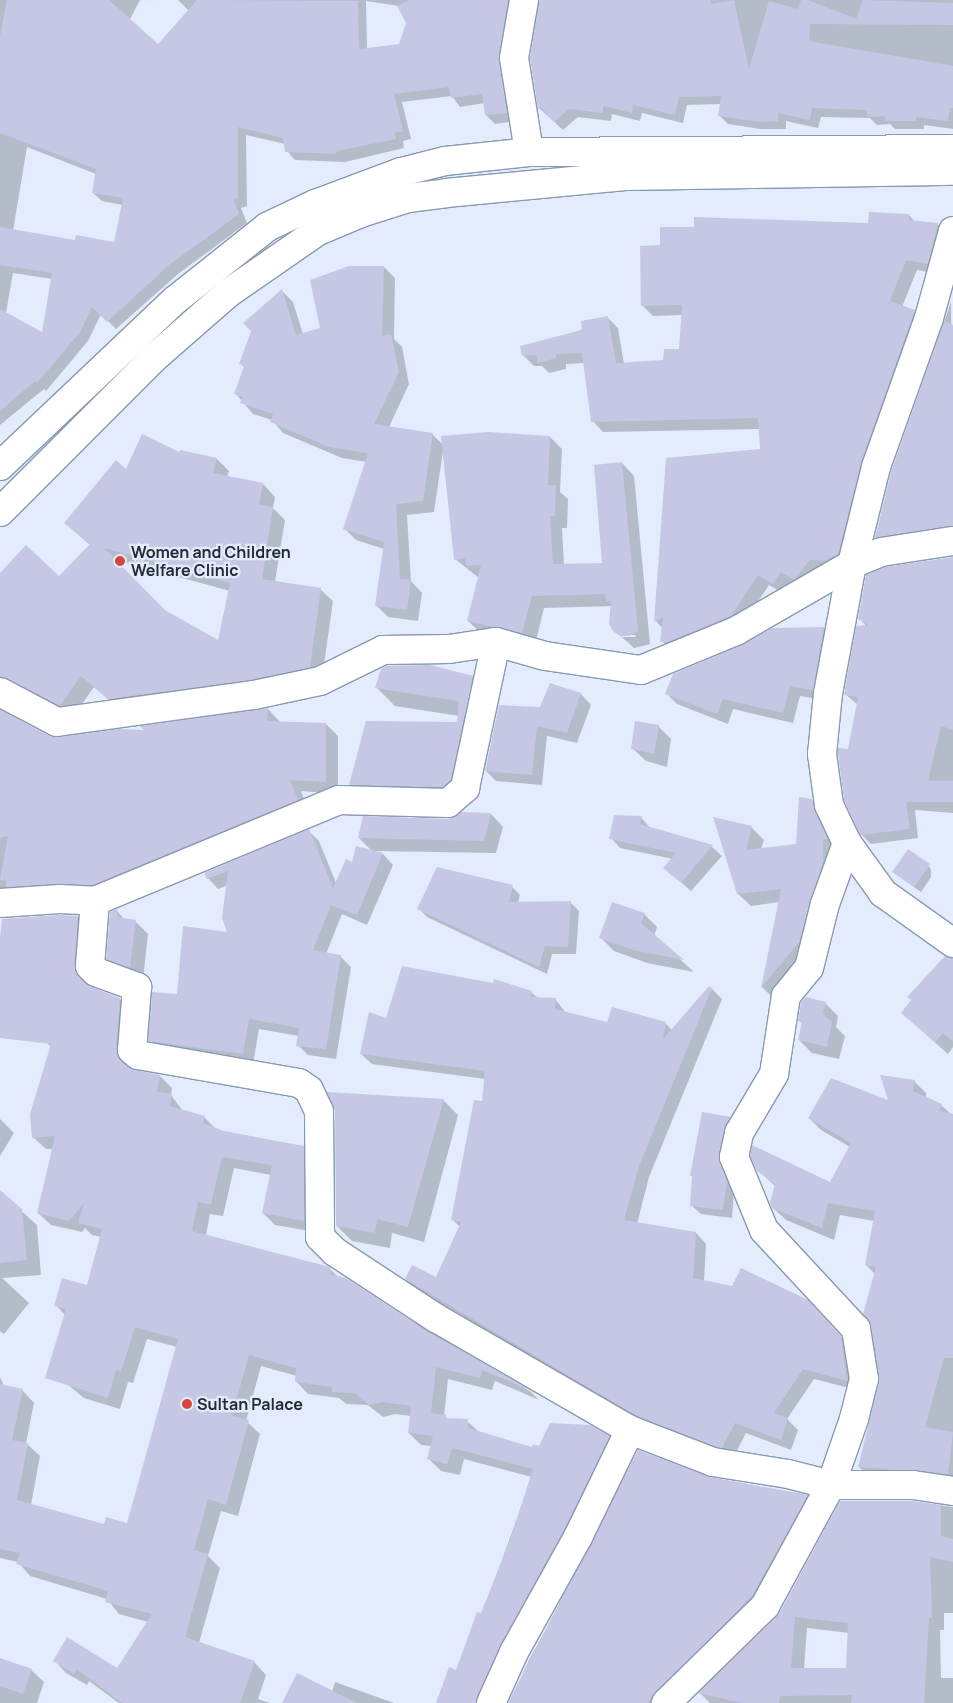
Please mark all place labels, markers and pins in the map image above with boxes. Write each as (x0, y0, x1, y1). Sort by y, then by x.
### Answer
place label: Women and Children Welfare Clinic (131, 542, 291, 580)
marker: Women and Children Welfare Clinic (113, 554, 127, 568)
place label: Sultan Palace (197, 1394, 303, 1414)
marker: Sultan Palace (181, 1398, 193, 1410)

